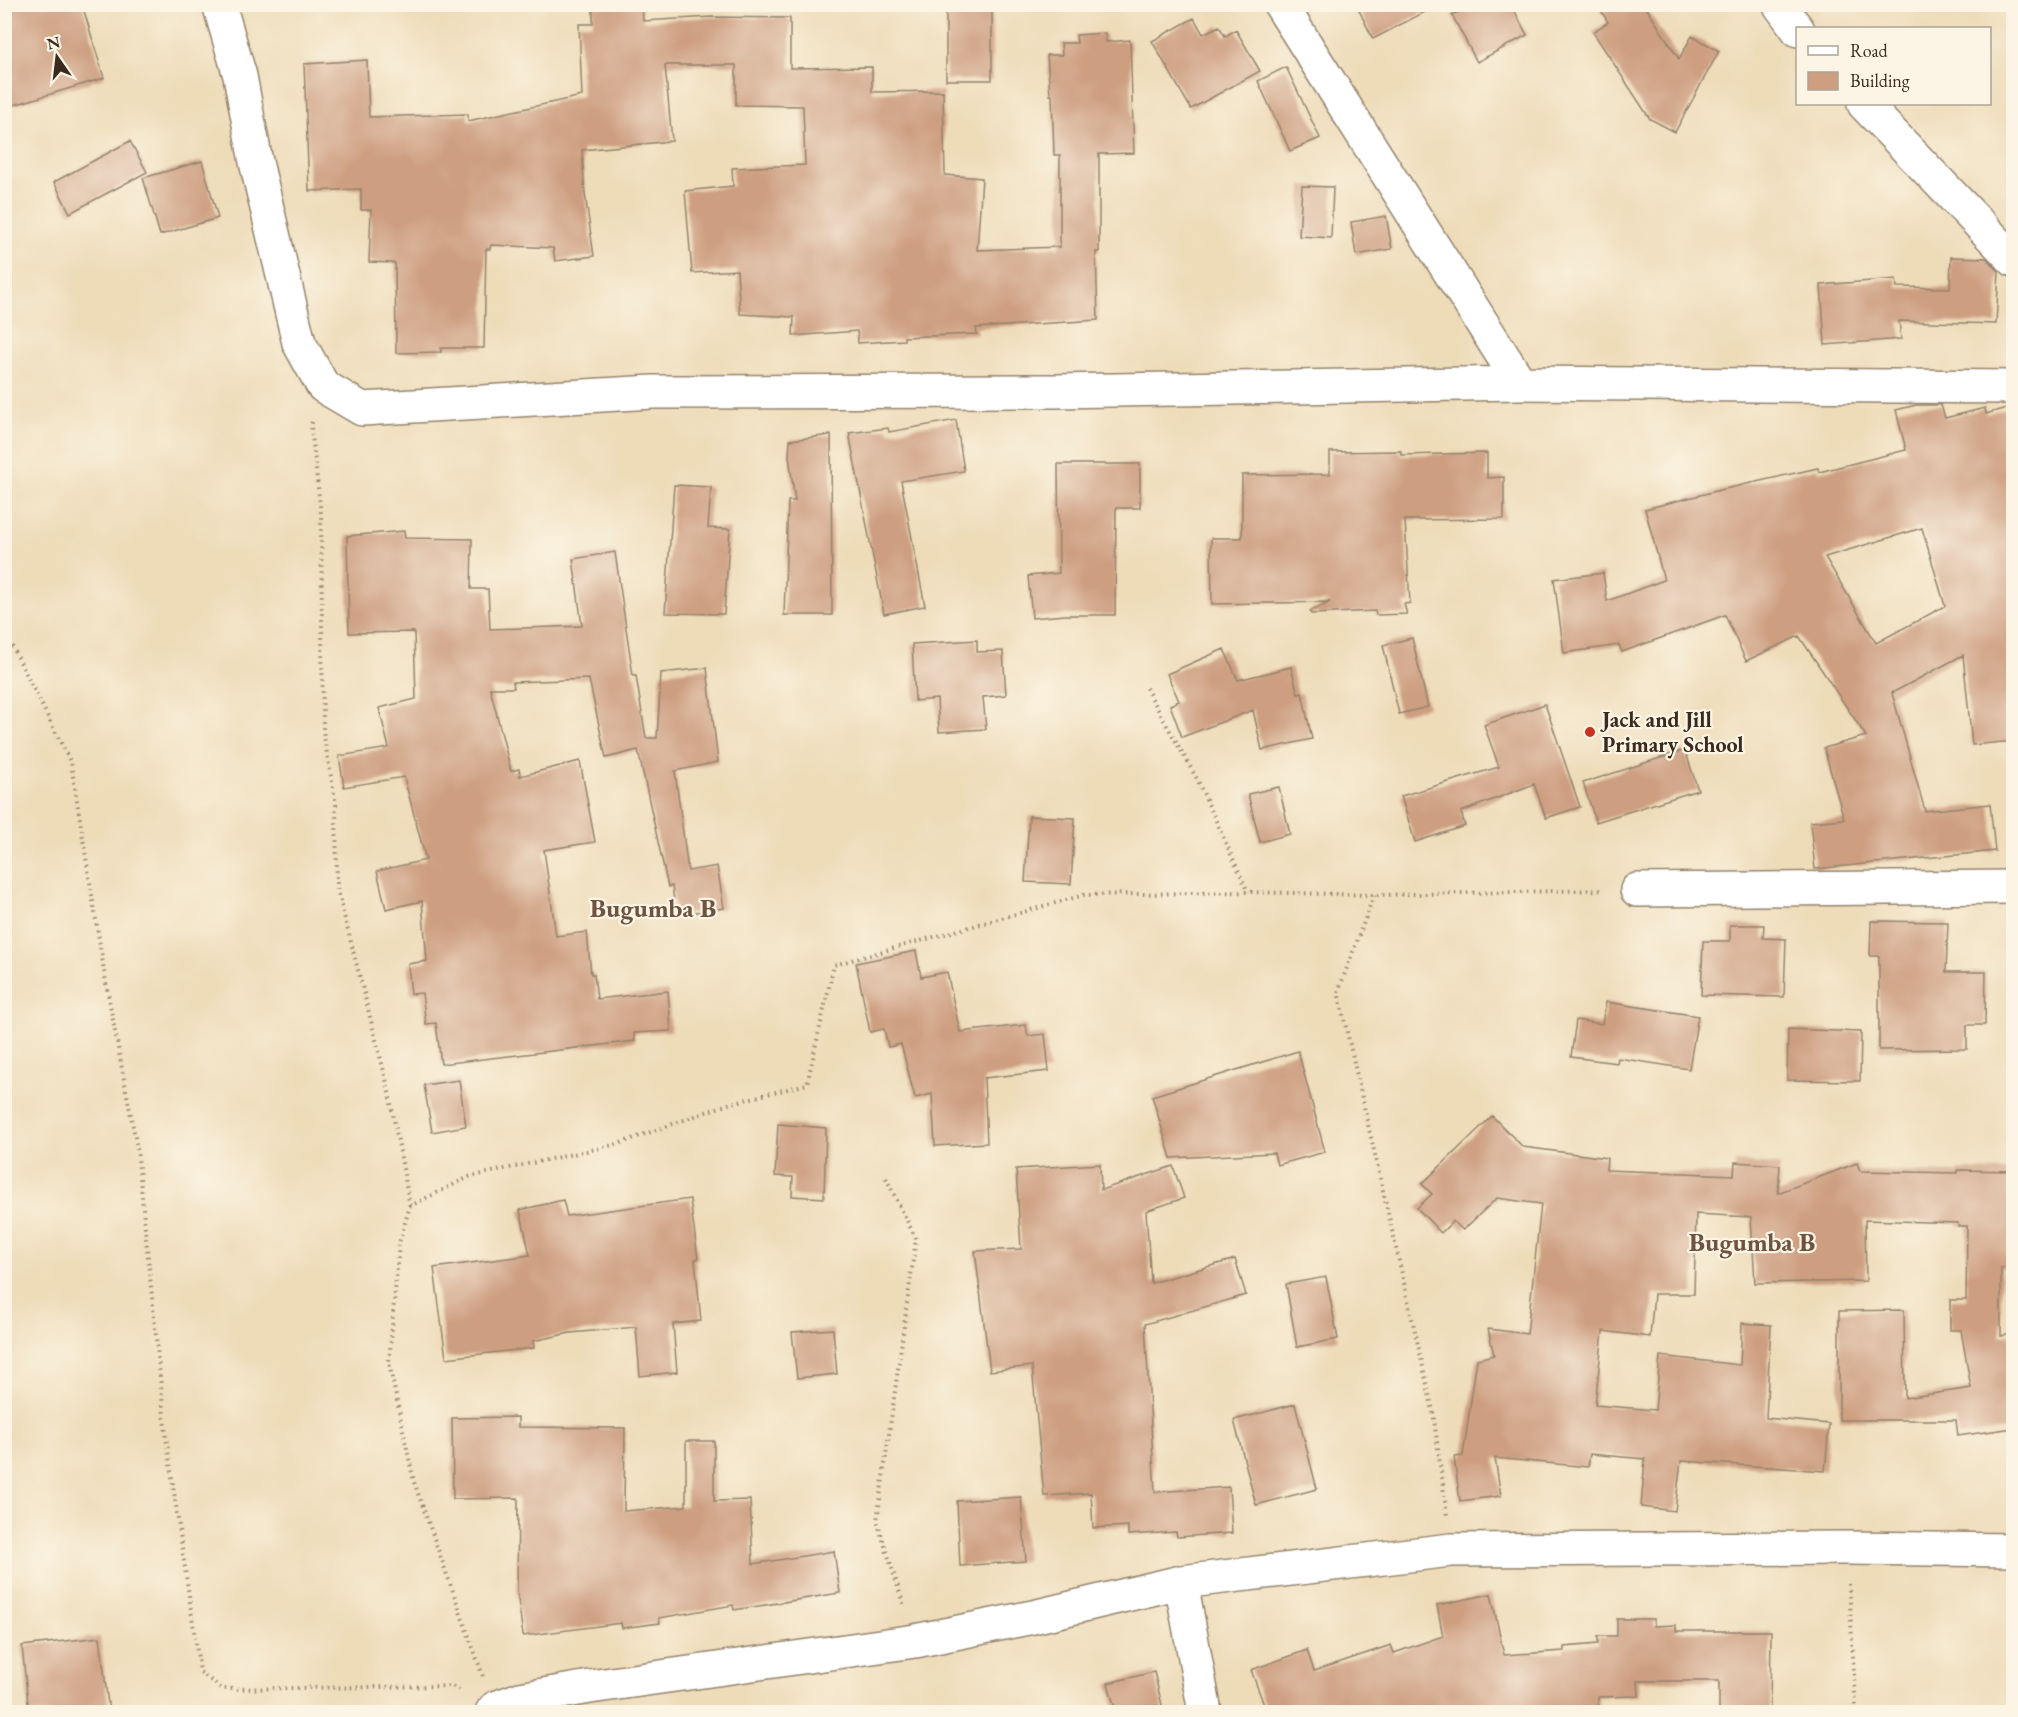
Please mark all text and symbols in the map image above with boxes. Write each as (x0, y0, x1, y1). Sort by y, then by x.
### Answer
north arrow (27, 27, 87, 87)
legend (1796, 27, 1991, 105)
text: N (45, 31, 62, 55)
text: Road (1850, 39, 1889, 62)
text: Building (1850, 69, 1910, 92)
place label: Jack and Jill Primary School (1600, 705, 1744, 759)
marker: Jack and Jill Primary School (1583, 725, 1597, 739)
district label: Bugumba B (590, 891, 716, 925)
district label: Bugumba B (1689, 1225, 1815, 1259)

